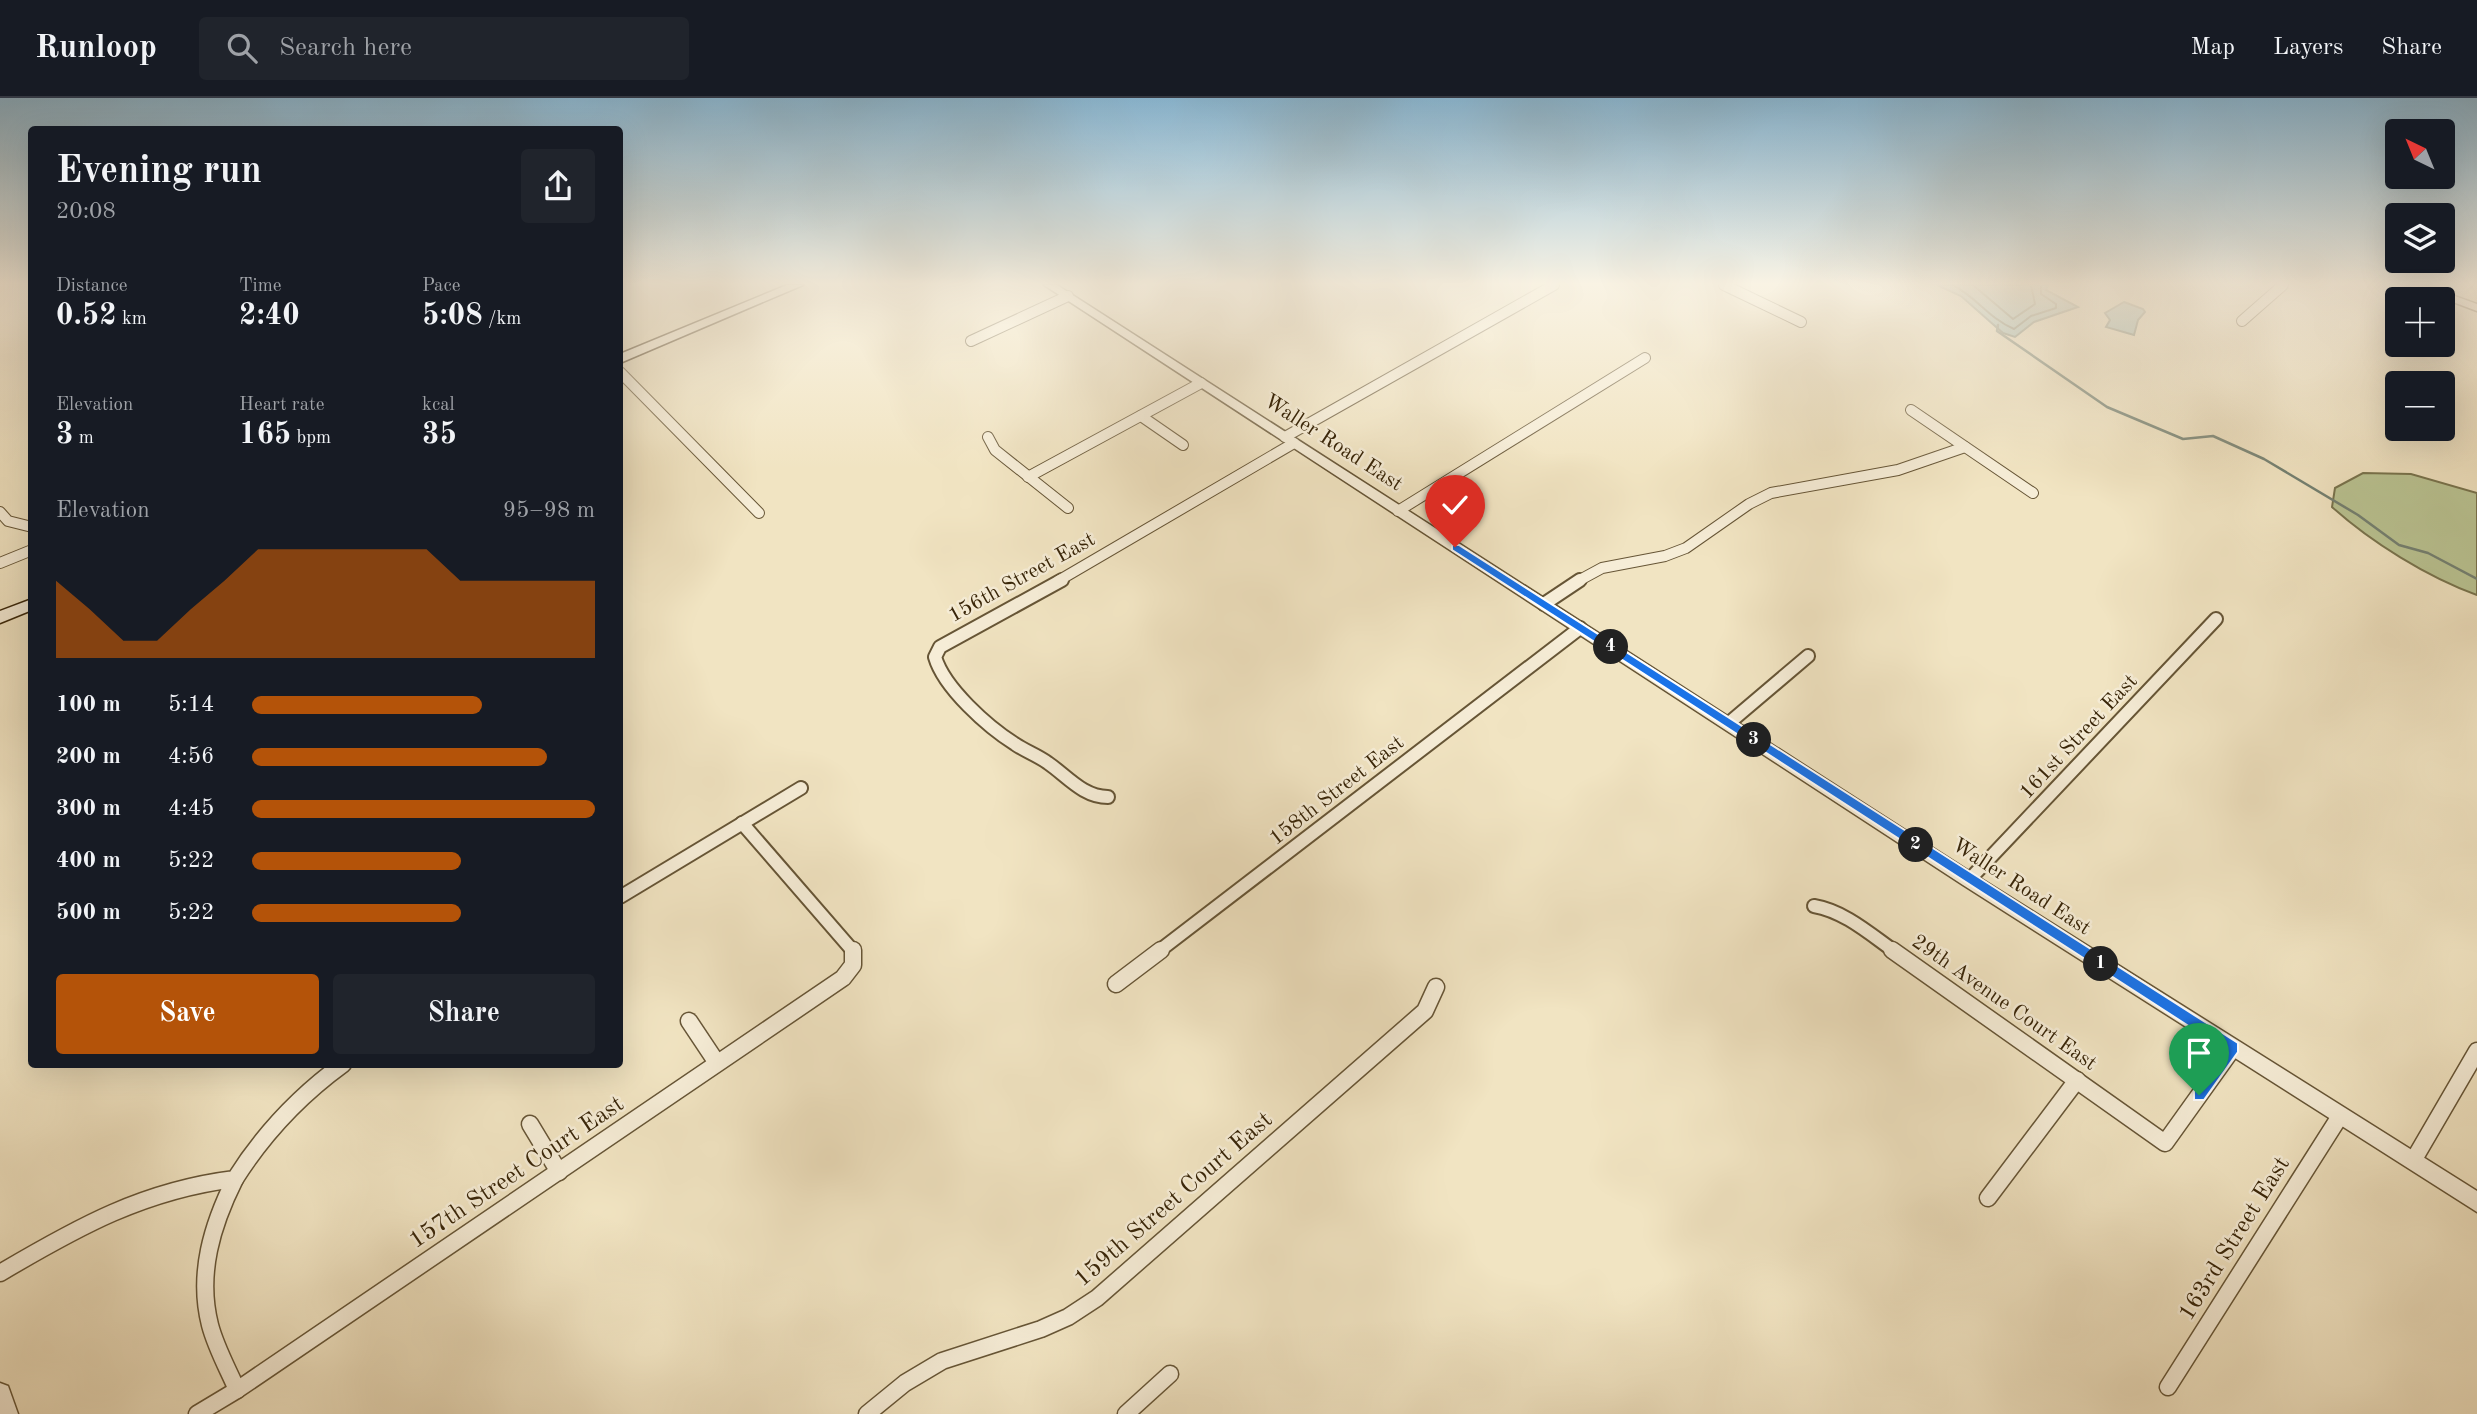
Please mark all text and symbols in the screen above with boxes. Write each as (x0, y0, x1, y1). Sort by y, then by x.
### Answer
search box (199, 17, 689, 80)
icon: search (223, 29, 261, 67)
text: Runloop (35, 32, 157, 65)
text: Search here (279, 35, 412, 61)
text: Map (2191, 36, 2235, 60)
text: Layers (2273, 36, 2343, 60)
text: Share (2381, 36, 2442, 60)
north arrow (2385, 119, 2455, 189)
map controls (2385, 119, 2455, 441)
button: share (521, 149, 595, 223)
text: Evening run (56, 153, 262, 191)
text: 20:08 (56, 200, 116, 223)
button: layers (2385, 203, 2455, 273)
text: Distance (56, 277, 128, 296)
text: Time (239, 277, 282, 296)
text: Pace (422, 277, 461, 296)
button: + (2385, 287, 2455, 357)
text: 0.52 (56, 301, 117, 331)
text: 2:40 (239, 301, 300, 331)
text: 5:08 (422, 301, 483, 331)
text: km (117, 310, 147, 329)
text: /km (483, 310, 521, 329)
button: − (2385, 371, 2455, 441)
street label: Waller Road East (1260, 390, 1406, 496)
text: Elevation (56, 396, 133, 415)
text: Heart rate (239, 396, 324, 415)
text: kcal (422, 396, 455, 415)
text: 3 (56, 420, 73, 450)
text: 165 (239, 420, 291, 450)
text: 35 (422, 420, 457, 450)
text: m (73, 429, 94, 448)
text: bpm (291, 429, 331, 448)
pin (1425, 475, 1485, 547)
icon: check (1436, 486, 1474, 524)
text: Elevation (56, 499, 150, 522)
text: 95–98 m (503, 499, 595, 522)
street label: 156th Street East (945, 529, 1099, 627)
pin: 4 (1594, 630, 1628, 664)
text: 4 (1605, 637, 1616, 656)
street label: 161st Street East (2016, 671, 2142, 803)
text: 100 m (56, 693, 121, 716)
text: 5:14 (168, 693, 214, 716)
pin: 3 (1736, 722, 1772, 758)
text: 3 (1748, 730, 1759, 749)
street label: 158th Street East (1266, 732, 1408, 850)
text: 200 m (56, 745, 121, 768)
text: 4:56 (168, 745, 214, 768)
text: 300 m (56, 797, 121, 820)
text: 4:45 (168, 797, 214, 820)
pin: 2 (1898, 828, 1934, 862)
street label: Waller Road East (1948, 834, 2094, 940)
text: 2 (1910, 835, 1921, 854)
text: 400 m (56, 849, 121, 872)
text: 5:22 (168, 849, 214, 872)
text: 500 m (56, 901, 121, 924)
text: 5:22 (168, 901, 214, 924)
street label: 29th Avenue Court East (1908, 931, 2100, 1075)
pin: 1 (2084, 946, 2118, 982)
text: 1 (2095, 954, 2106, 973)
button: Save (56, 974, 319, 1054)
button: Share (333, 974, 595, 1054)
pin (2169, 1023, 2229, 1095)
icon: arrive (2180, 1034, 2218, 1072)
street label: 157th Street Court East (405, 1092, 629, 1254)
street label: 159th Street Court East (1071, 1108, 1277, 1292)
street label: 163rd Street East (2175, 1153, 2295, 1325)

